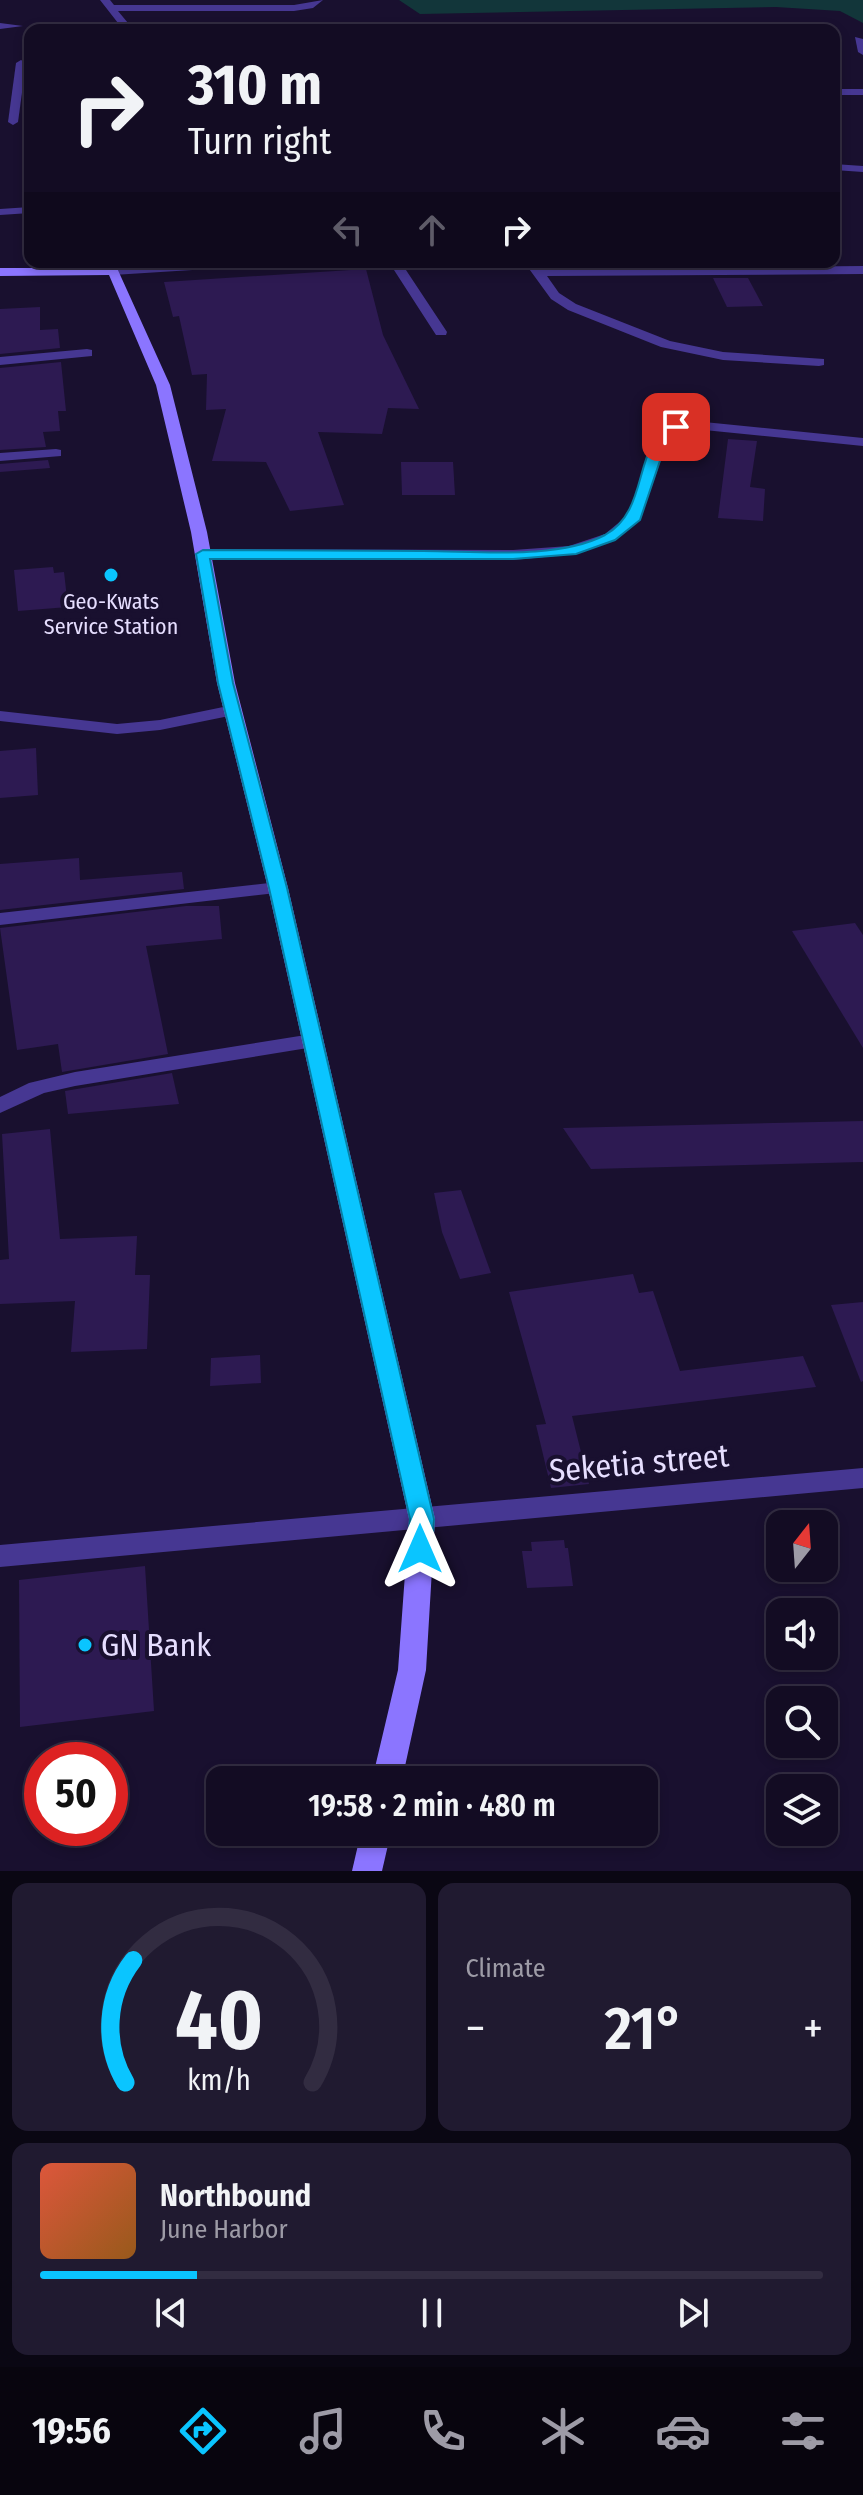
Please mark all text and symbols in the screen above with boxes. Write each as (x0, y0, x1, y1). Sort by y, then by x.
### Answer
text: 310 m (188, 52, 322, 119)
icon: right (56, 56, 160, 160)
text: Turn right (188, 120, 331, 164)
icon: left (326, 208, 370, 252)
icon: ahead (410, 208, 454, 252)
icon: right (494, 208, 538, 252)
pin (642, 393, 710, 461)
icon: arrive (654, 405, 698, 449)
marker: Geo-Kwats Service Station (102, 566, 120, 584)
place label: Geo-Kwats Service Station (44, 588, 178, 640)
street label: Seketia street (548, 1436, 731, 1490)
position arrow (378, 1507, 462, 1591)
north arrow (766, 1510, 838, 1582)
map controls (766, 1510, 838, 1846)
button: sound (766, 1598, 838, 1670)
place label: GN Bank (101, 1626, 211, 1664)
marker: GN Bank (76, 1636, 94, 1654)
button: search (766, 1686, 838, 1758)
speed limit sign: 50 (24, 1742, 128, 1846)
button: layers (766, 1774, 838, 1846)
text: 19:58 · 2 min · 480 m (308, 1788, 556, 1824)
text: Climate (466, 1953, 546, 1984)
text: 40 (175, 1971, 263, 2071)
text: 21° (604, 1993, 684, 2065)
text: − (466, 2002, 485, 2055)
text: + (803, 2002, 823, 2055)
text: km/h (187, 2063, 251, 2098)
text: Northbound (160, 2178, 311, 2214)
text: June Harbor (160, 2214, 288, 2245)
icon: previous (149, 2291, 193, 2335)
icon: pause (410, 2291, 454, 2335)
icon: next (671, 2291, 715, 2335)
icon: directions (175, 2403, 231, 2459)
icon: music (295, 2403, 351, 2459)
icon: phone (415, 2403, 471, 2459)
icon: climate (535, 2403, 591, 2459)
icon: car (655, 2403, 711, 2459)
icon: filters (775, 2403, 831, 2459)
text: 19:56 (32, 2409, 111, 2453)

